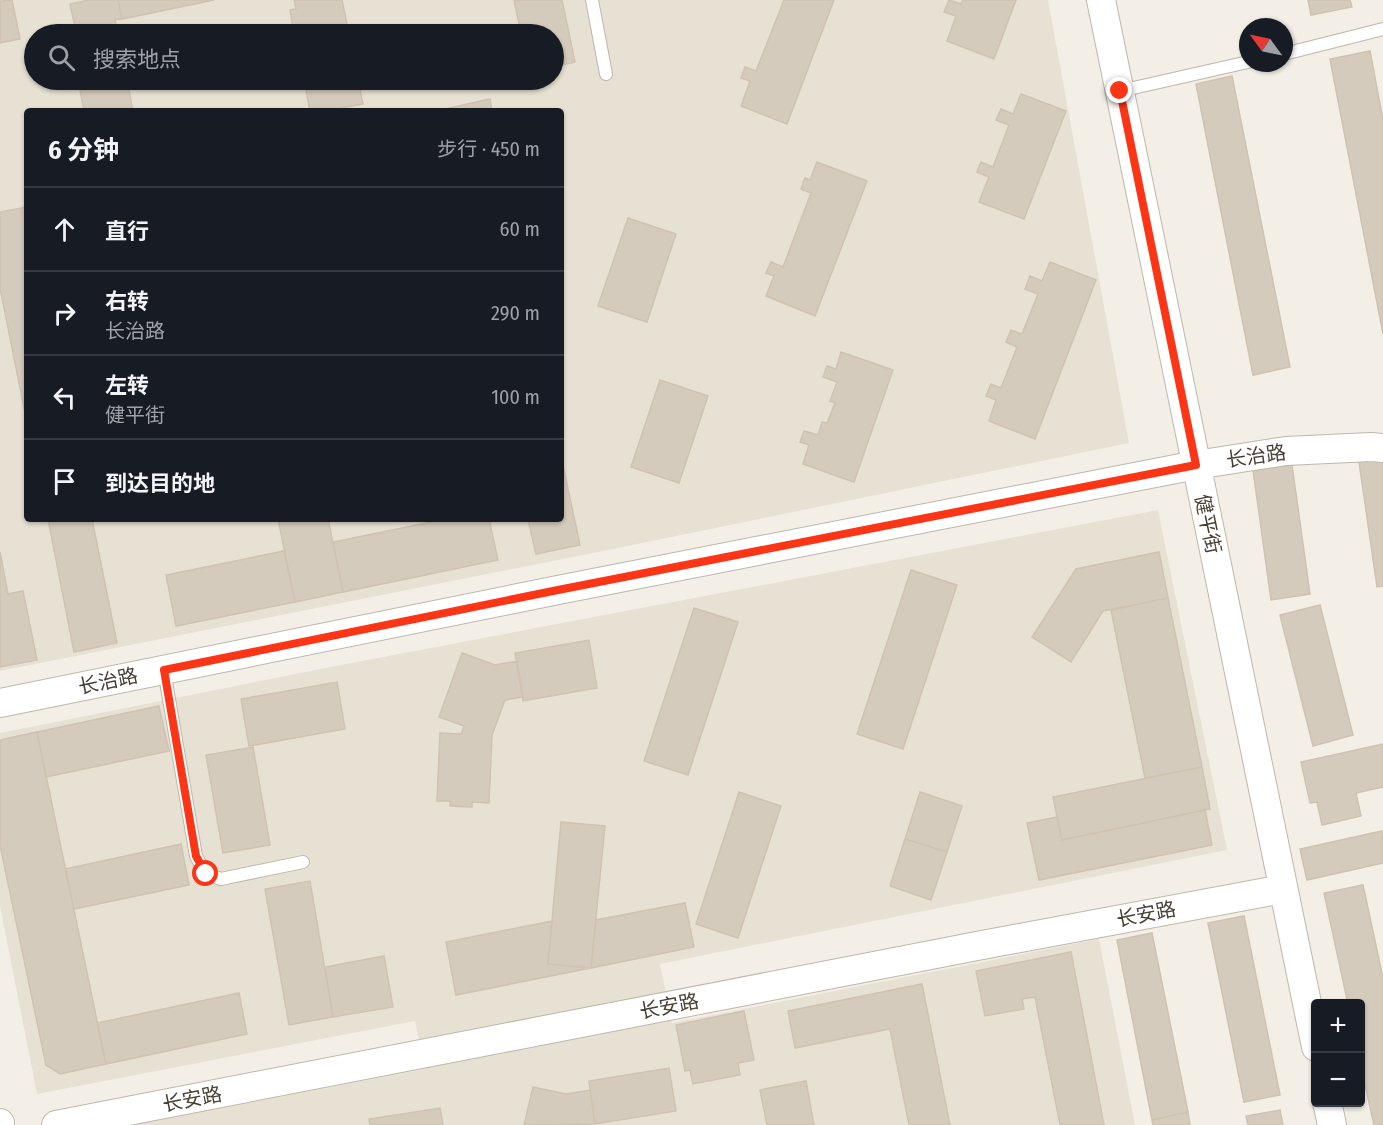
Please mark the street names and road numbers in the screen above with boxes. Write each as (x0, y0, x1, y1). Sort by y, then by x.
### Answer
street label: 长治路 (1225, 440, 1287, 472)
street label: 健平街 (1190, 492, 1226, 556)
street label: 长治路 (76, 663, 140, 699)
street label: 长安路 (1114, 896, 1178, 932)
street label: 长安路 (637, 988, 701, 1024)
street label: 长安路 (160, 1081, 224, 1117)

